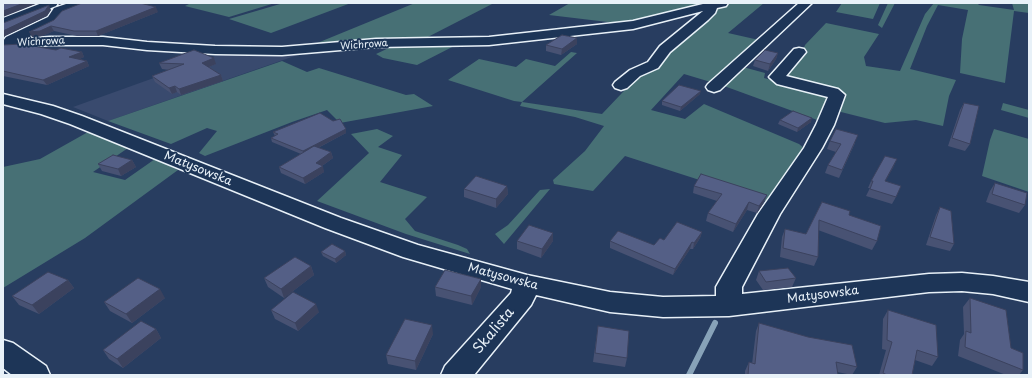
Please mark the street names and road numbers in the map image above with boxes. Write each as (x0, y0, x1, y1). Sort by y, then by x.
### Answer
street label: Wichrowa (17, 35, 65, 49)
street label: Wichrowa (340, 37, 388, 53)
street label: Matysowska (162, 149, 234, 189)
street label: Matysowska (466, 261, 540, 293)
street label: Matysowska (786, 283, 860, 307)
street label: Skalista (470, 304, 518, 358)

